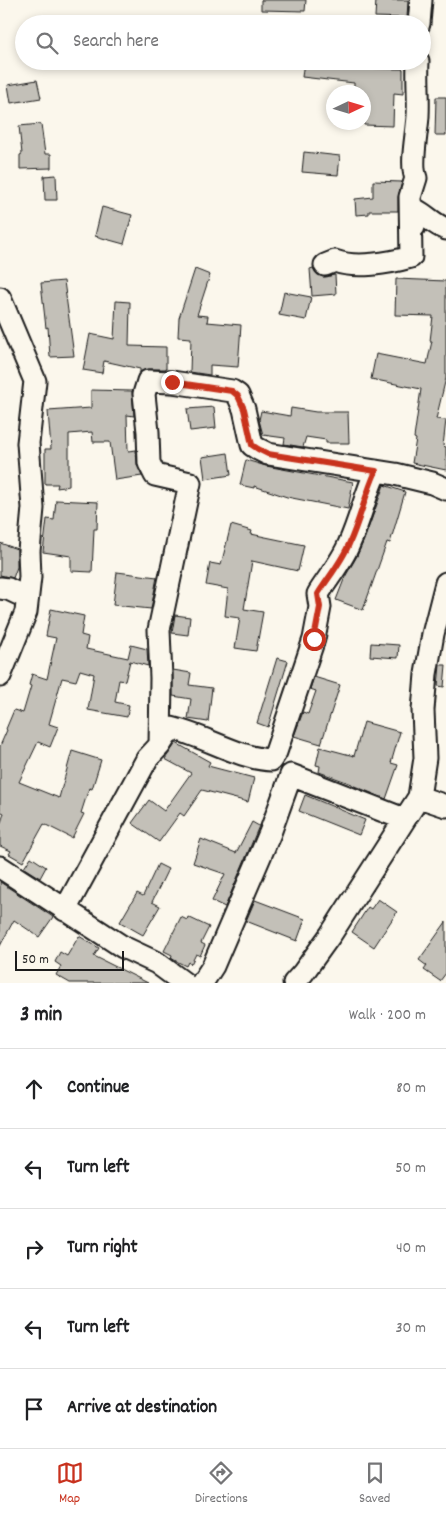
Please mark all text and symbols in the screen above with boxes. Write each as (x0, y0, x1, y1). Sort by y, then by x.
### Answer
search box (15, 15, 431, 70)
icon: search (33, 29, 61, 57)
text: Search here (73, 29, 159, 56)
north arrow (326, 85, 371, 130)
route end (161, 371, 184, 394)
route start (303, 628, 326, 651)
scale bar (15, 948, 124, 971)
text: 50 m (22, 950, 49, 970)
text: 3 min (20, 1001, 62, 1031)
text: Walk · 200 m (349, 1004, 426, 1027)
icon: ahead (20, 1075, 48, 1103)
text: Continue (67, 1075, 129, 1102)
text: 80 m (396, 1077, 426, 1100)
icon: left (20, 1155, 48, 1183)
text: Turn left (67, 1155, 130, 1182)
text: 50 m (395, 1157, 426, 1180)
icon: right (20, 1235, 48, 1263)
text: Turn right (67, 1235, 138, 1262)
text: 40 m (396, 1237, 426, 1260)
icon: left (20, 1315, 48, 1343)
text: Turn left (67, 1315, 130, 1342)
text: 30 m (396, 1317, 426, 1340)
icon: arrive (20, 1395, 48, 1423)
text: Arrive at destination (67, 1395, 217, 1422)
tab: Map (56, 1459, 84, 1509)
tab: Directions (195, 1459, 248, 1509)
tab: Saved (359, 1459, 390, 1509)

